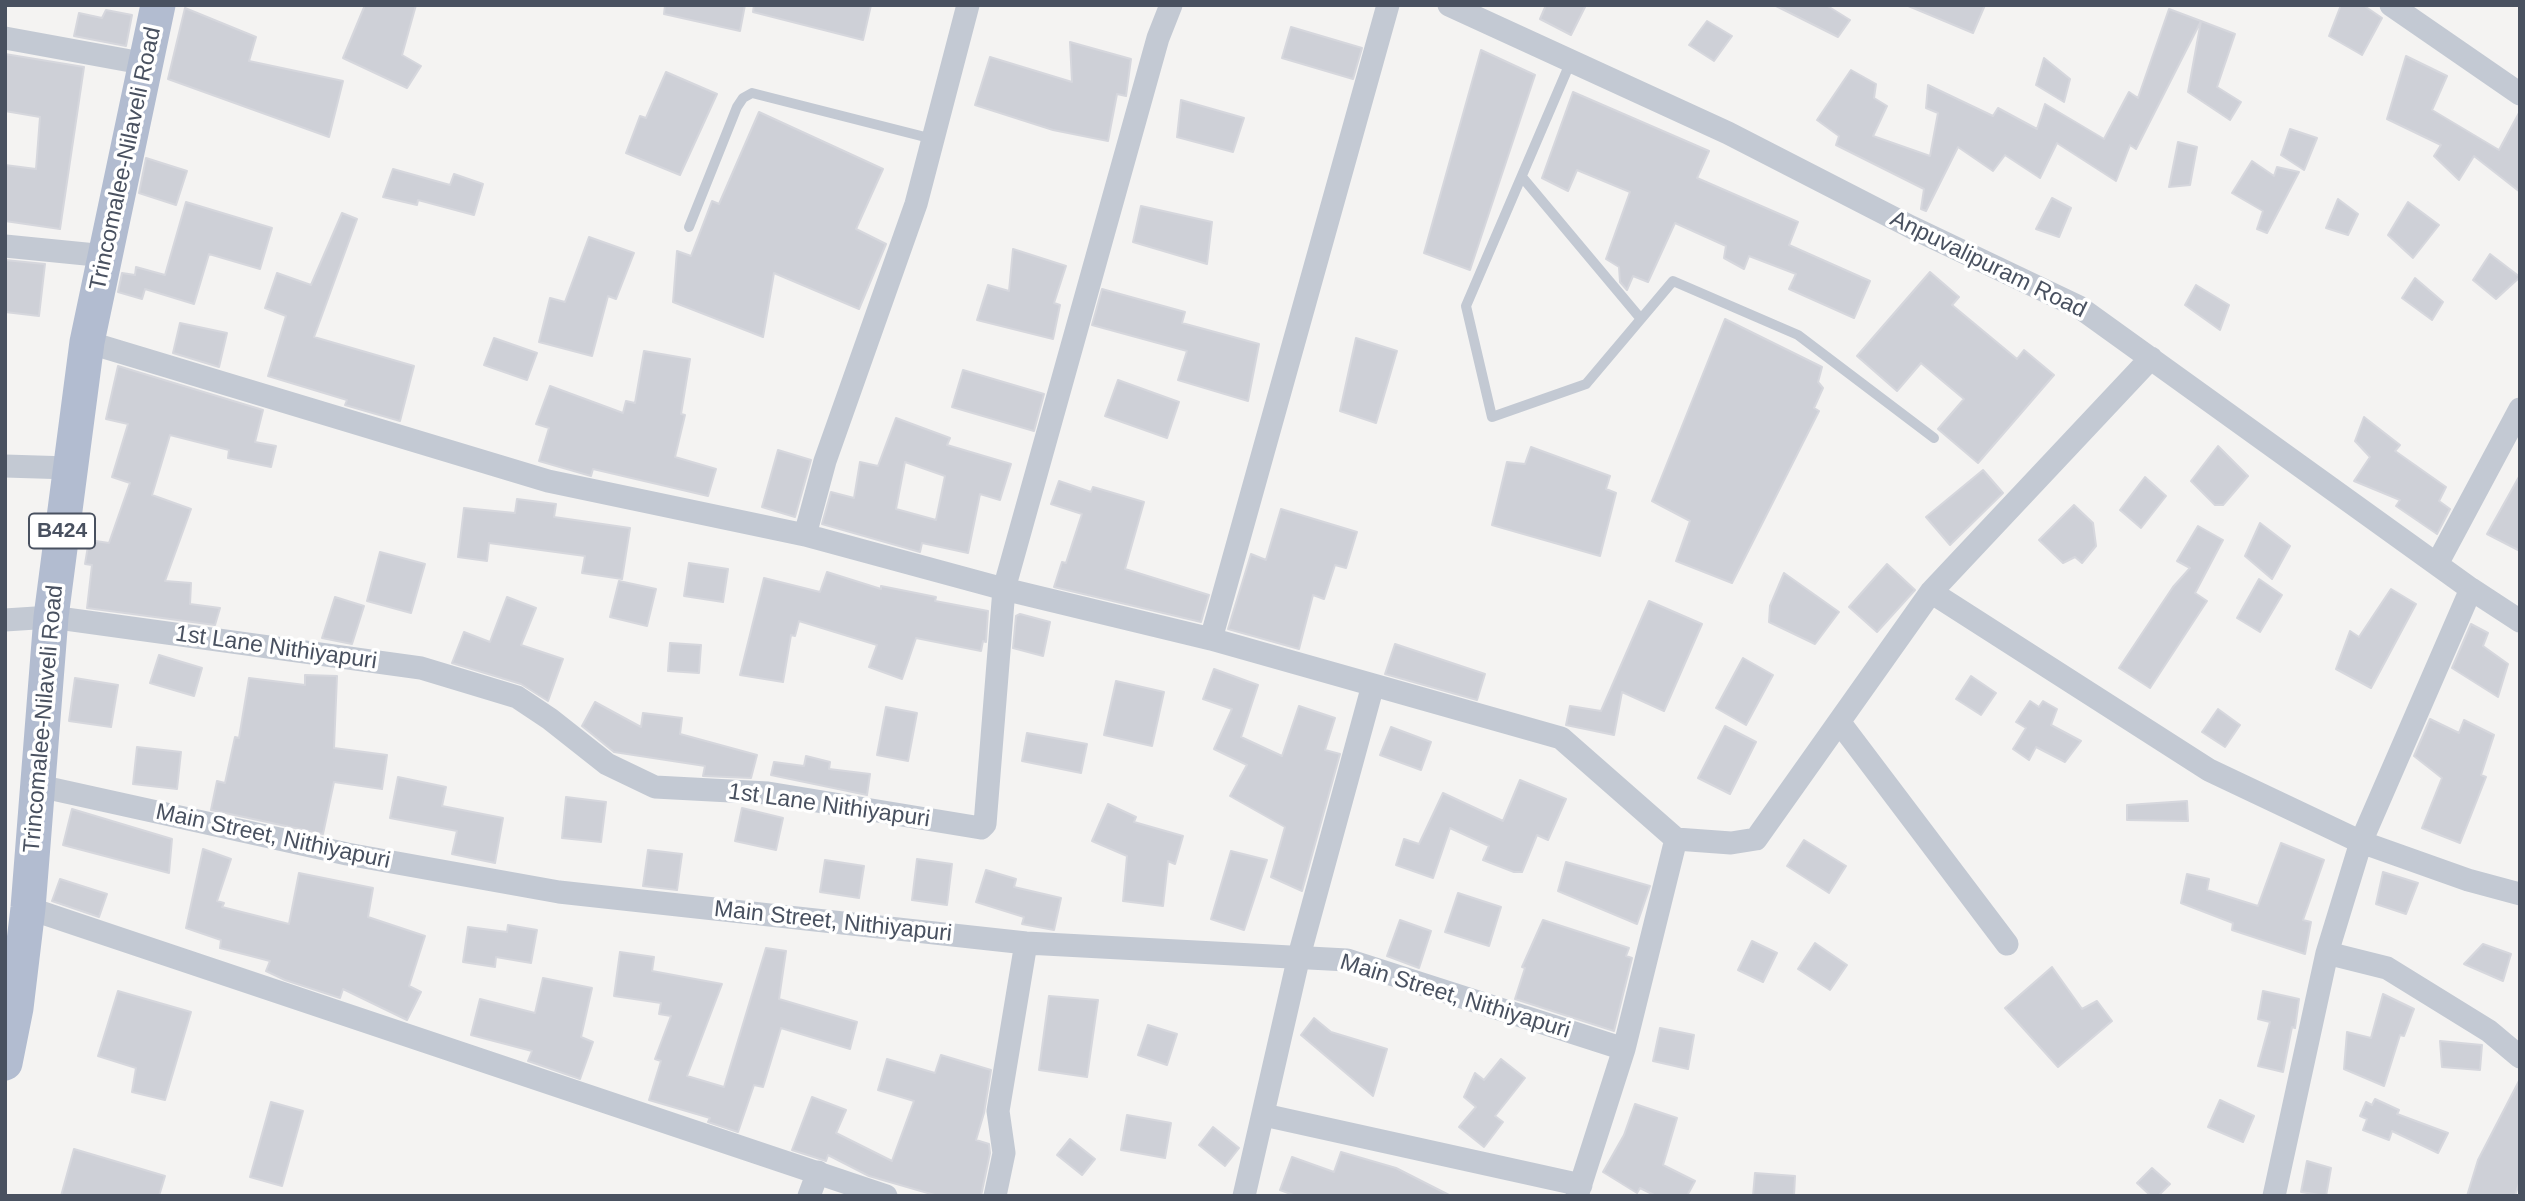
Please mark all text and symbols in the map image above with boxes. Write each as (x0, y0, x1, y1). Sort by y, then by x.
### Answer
street label: Trincomalee-Nilaveli Road (85, 25, 167, 293)
street label: Anpuvalipuram Road (1885, 206, 2091, 324)
road number: B424 (29, 514, 95, 548)
street label: Trincomalee-Nilaveli Road (19, 584, 69, 854)
street label: 1st Lane Nithiyapuri (173, 620, 379, 676)
street label: 1st Lane Nithiyapuri (726, 778, 932, 834)
street label: Main Street, Nithiyapuri (153, 799, 393, 875)
street label: Main Street, Nithiyapuri (713, 896, 953, 948)
street label: Main Street, Nithiyapuri (1337, 949, 1573, 1045)

